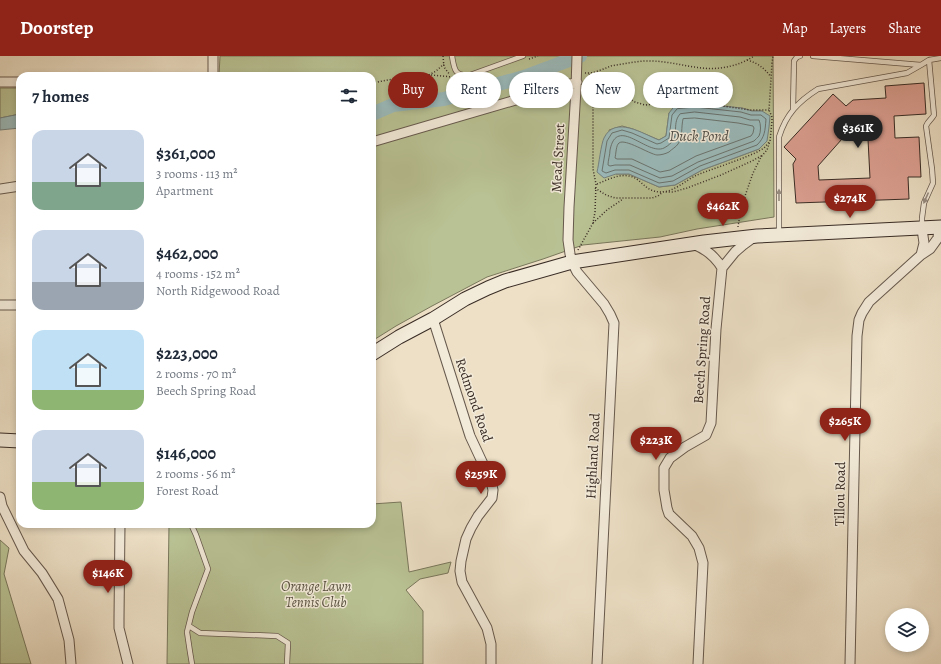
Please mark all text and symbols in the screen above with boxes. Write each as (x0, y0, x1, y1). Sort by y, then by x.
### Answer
text: Doorstep (20, 15, 94, 41)
text: Map (782, 19, 808, 38)
text: Layers (830, 19, 866, 38)
text: Share (888, 19, 921, 38)
chip: Buy (388, 72, 438, 108)
chip: Rent (446, 72, 501, 108)
chip: Filters (509, 72, 573, 108)
chip: New (581, 72, 635, 108)
chip: Apartment (643, 72, 733, 108)
text: 7 homes (32, 85, 89, 108)
icon: filters (338, 85, 360, 107)
pin: $361K (830, 115, 886, 149)
text: $361K (843, 119, 873, 136)
street label: Mead Street (547, 123, 569, 193)
water label: Duck Pond (669, 126, 729, 146)
text: $361,000 (156, 142, 215, 165)
icon: home (64, 146, 112, 194)
text: 3 rooms · 113 m² (156, 165, 238, 182)
text: Apartment (156, 182, 214, 199)
pin: $274K (822, 185, 878, 219)
one-way arrow (776, 188, 782, 201)
text: $274K (834, 189, 866, 206)
pin: $462K (695, 193, 751, 227)
one-way arrow (923, 193, 929, 204)
text: $462K (706, 197, 740, 214)
text: $462,000 (156, 242, 218, 265)
icon: home (64, 246, 112, 294)
text: 4 rooms · 152 m² (156, 265, 240, 282)
text: North Ridgewood Road (156, 282, 280, 299)
street label: Beech Spring Road (689, 295, 715, 404)
text: $223,000 (156, 342, 218, 365)
icon: home (64, 346, 112, 394)
street label: Redmond Road (451, 355, 497, 445)
text: 2 rooms · 70 m² (156, 365, 236, 382)
text: Beech Spring Road (156, 382, 256, 399)
pin: $265K (817, 408, 873, 442)
street label: Highland Road (581, 412, 605, 499)
text: $265K (829, 412, 861, 429)
pin: $223K (628, 427, 684, 461)
text: $223K (640, 431, 672, 448)
text: $146,000 (156, 442, 216, 465)
icon: home (64, 446, 112, 494)
pin: $259K (453, 461, 509, 495)
street label: Tillou Road (830, 461, 850, 526)
text: 2 rooms · 56 m² (156, 465, 236, 482)
text: $259K (465, 465, 497, 482)
text: Forest Road (156, 482, 218, 499)
pin: $146K (80, 560, 136, 594)
text: $146K (92, 564, 124, 581)
park label: Orange Lawn Tennis Club (281, 577, 351, 612)
map controls (885, 608, 929, 652)
button: layers (885, 608, 929, 652)

